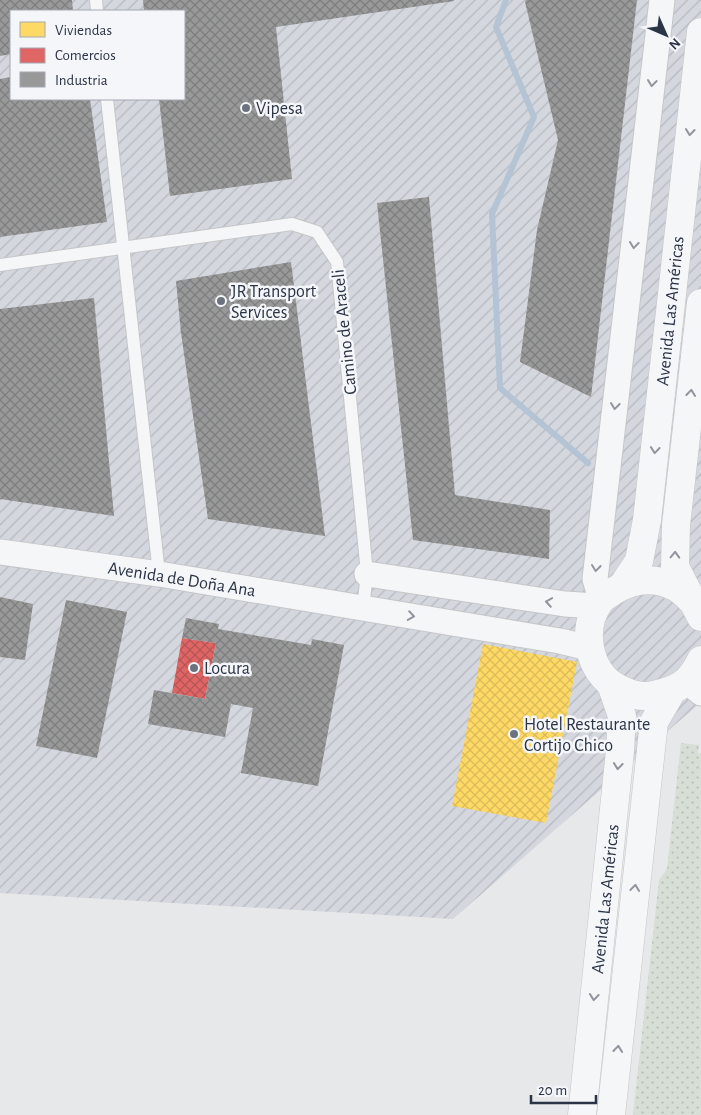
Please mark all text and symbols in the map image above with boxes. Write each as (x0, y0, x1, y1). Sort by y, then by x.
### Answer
legend (10, 10, 185, 100)
north arrow (641, 10, 691, 60)
text: Viviendas (55, 23, 112, 38)
text: N (666, 35, 683, 52)
text: Comercios (55, 48, 116, 63)
text: Industria (55, 73, 108, 88)
one-way arrow (647, 80, 658, 88)
place label: Vipesa (256, 100, 303, 118)
marker: Vipesa (240, 102, 252, 114)
one-way arrow (685, 129, 696, 137)
street label: Avenida Las Américas (654, 235, 688, 387)
one-way arrow (629, 241, 640, 249)
street label: Camino de Araceli (329, 268, 361, 396)
place label: JR Transport Services (231, 283, 317, 322)
marker: JR Transport Services (215, 295, 227, 307)
one-way arrow (685, 389, 696, 397)
one-way arrow (610, 402, 621, 410)
one-way arrow (650, 447, 661, 455)
one-way arrow (670, 551, 680, 558)
street label: Avenida de Doña Ana (107, 559, 257, 601)
one-way arrow (591, 564, 602, 572)
one-way arrow (544, 597, 553, 607)
one-way arrow (407, 611, 415, 621)
place label: Locura (204, 660, 250, 678)
marker: Locura (188, 662, 200, 674)
place label: Hotel Restaurante Cortijo Chico (524, 716, 650, 755)
marker: Hotel Restaurante Cortijo Chico (508, 728, 520, 740)
one-way arrow (613, 762, 624, 770)
street label: Avenida Las Américas (589, 823, 623, 975)
one-way arrow (629, 883, 640, 891)
one-way arrow (589, 993, 600, 1001)
one-way arrow (612, 1045, 623, 1053)
scale bar (531, 1072, 596, 1104)
text: 20 m (538, 1083, 567, 1098)

